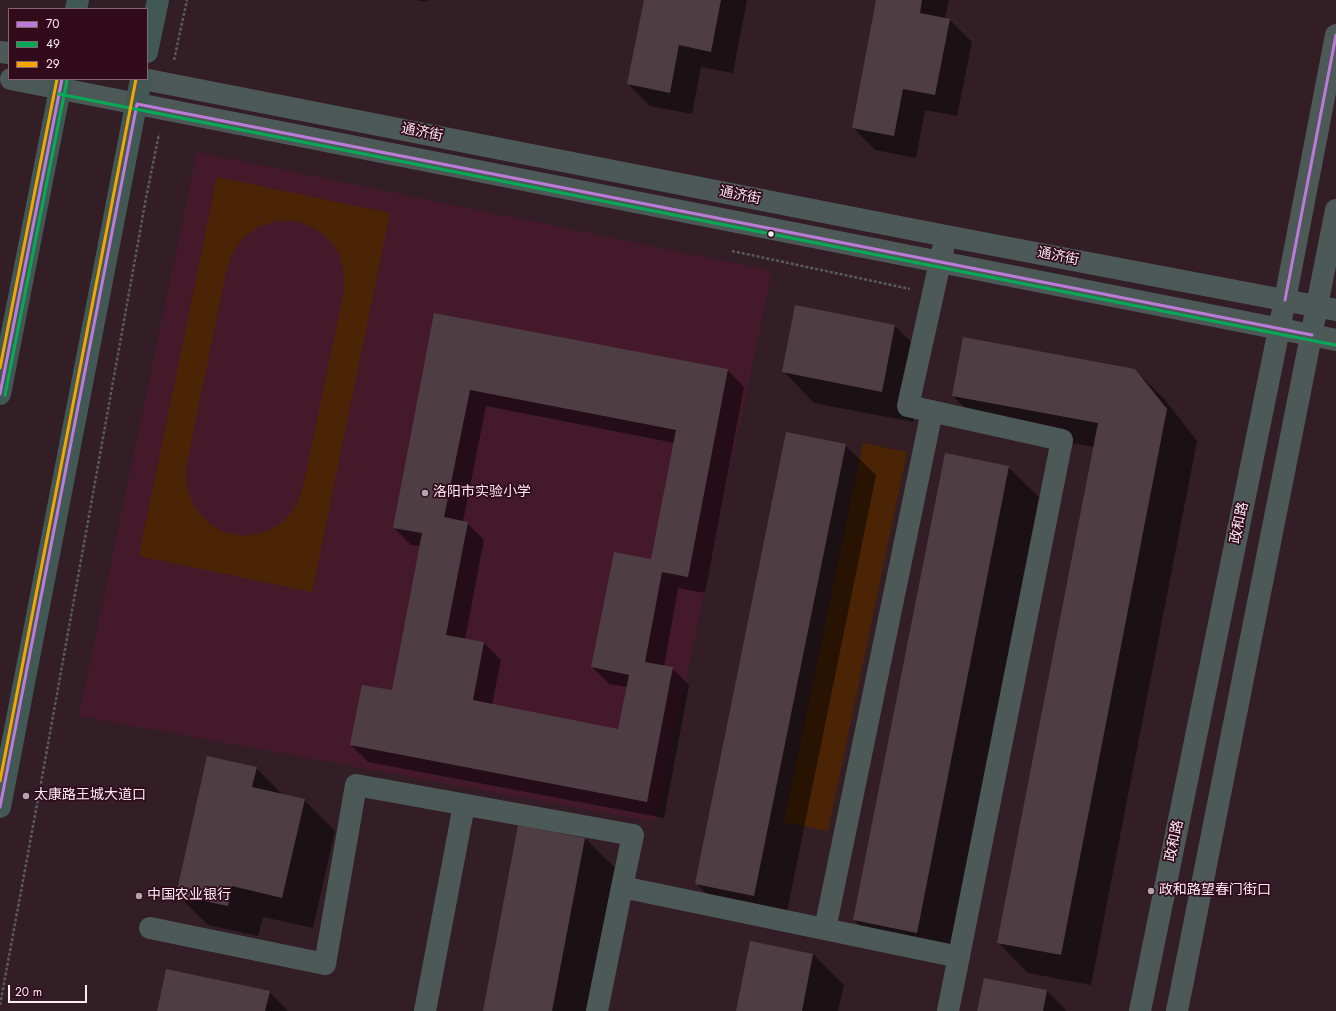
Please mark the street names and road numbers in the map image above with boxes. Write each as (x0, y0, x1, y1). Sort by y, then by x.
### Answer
street label: 通济街 (400, 121, 444, 145)
street label: 通济街 (718, 184, 762, 208)
street label: 通济街 (1036, 245, 1080, 269)
street label: 政和路 (1227, 501, 1253, 545)
street label: 政和路 (1162, 819, 1188, 863)

